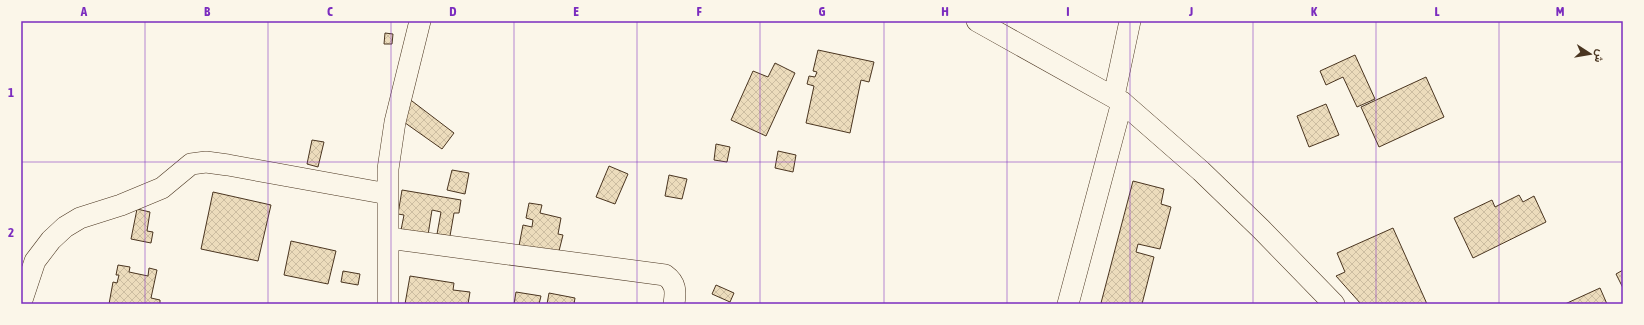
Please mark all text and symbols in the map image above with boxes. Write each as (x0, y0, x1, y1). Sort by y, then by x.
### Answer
text: A (80, 4, 88, 19)
text: B (204, 4, 211, 19)
text: C (327, 4, 333, 19)
text: D (449, 4, 457, 19)
text: E (573, 4, 579, 19)
text: F (696, 4, 702, 19)
text: G (819, 4, 826, 19)
text: H (941, 4, 949, 19)
text: I (1066, 4, 1070, 19)
text: J (1188, 4, 1193, 19)
text: K (1311, 4, 1318, 19)
text: L (1434, 4, 1440, 19)
text: M (1556, 4, 1565, 19)
north arrow (1570, 34, 1610, 74)
text: ش (1592, 48, 1607, 64)
text: 1 (8, 85, 14, 100)
text: 2 (8, 225, 14, 240)

